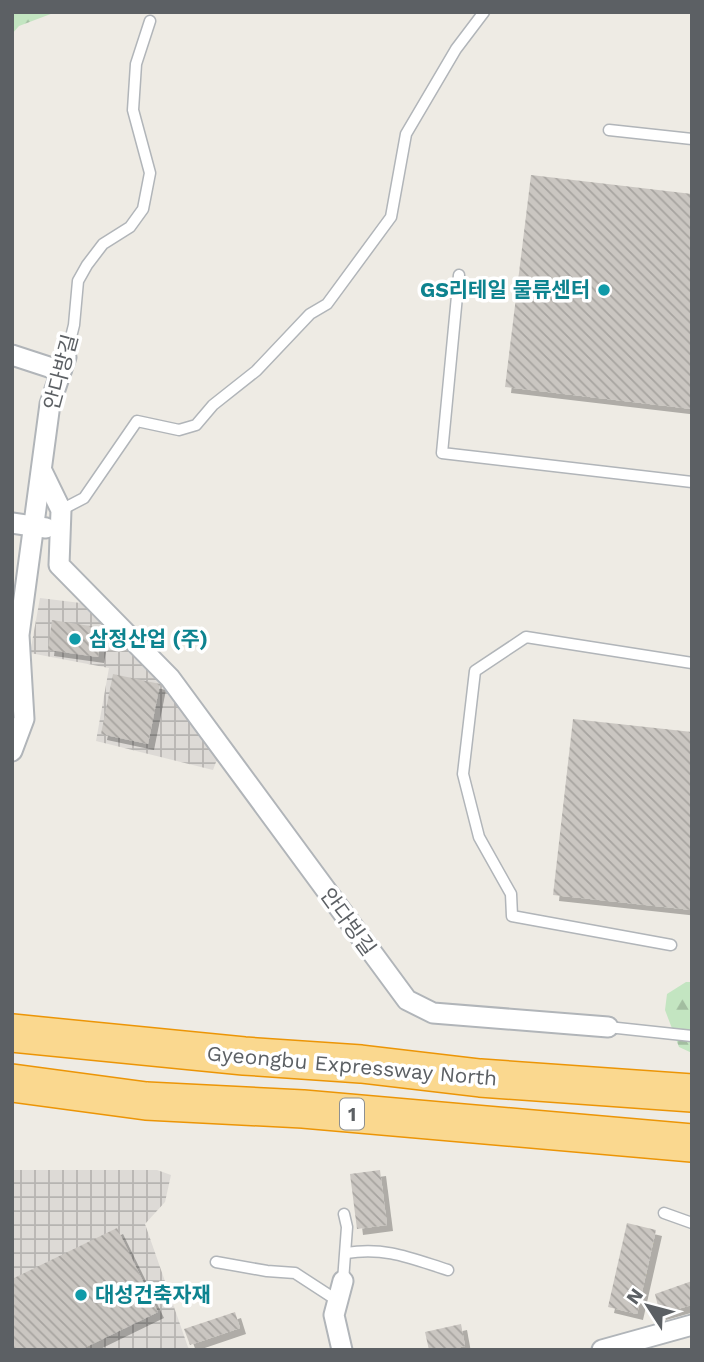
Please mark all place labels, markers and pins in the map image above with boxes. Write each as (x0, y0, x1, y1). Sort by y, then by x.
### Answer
place label: GS리테일 물류센터 (420, 277, 590, 302)
marker: GS리테일 물류센터 (596, 282, 612, 298)
place label: 삼정산업 (주) (89, 626, 208, 651)
marker: 삼정산업 (주) (67, 631, 83, 647)
place label: 대성건축자재 (95, 1282, 211, 1307)
marker: 대성건축자재 (73, 1287, 89, 1303)

